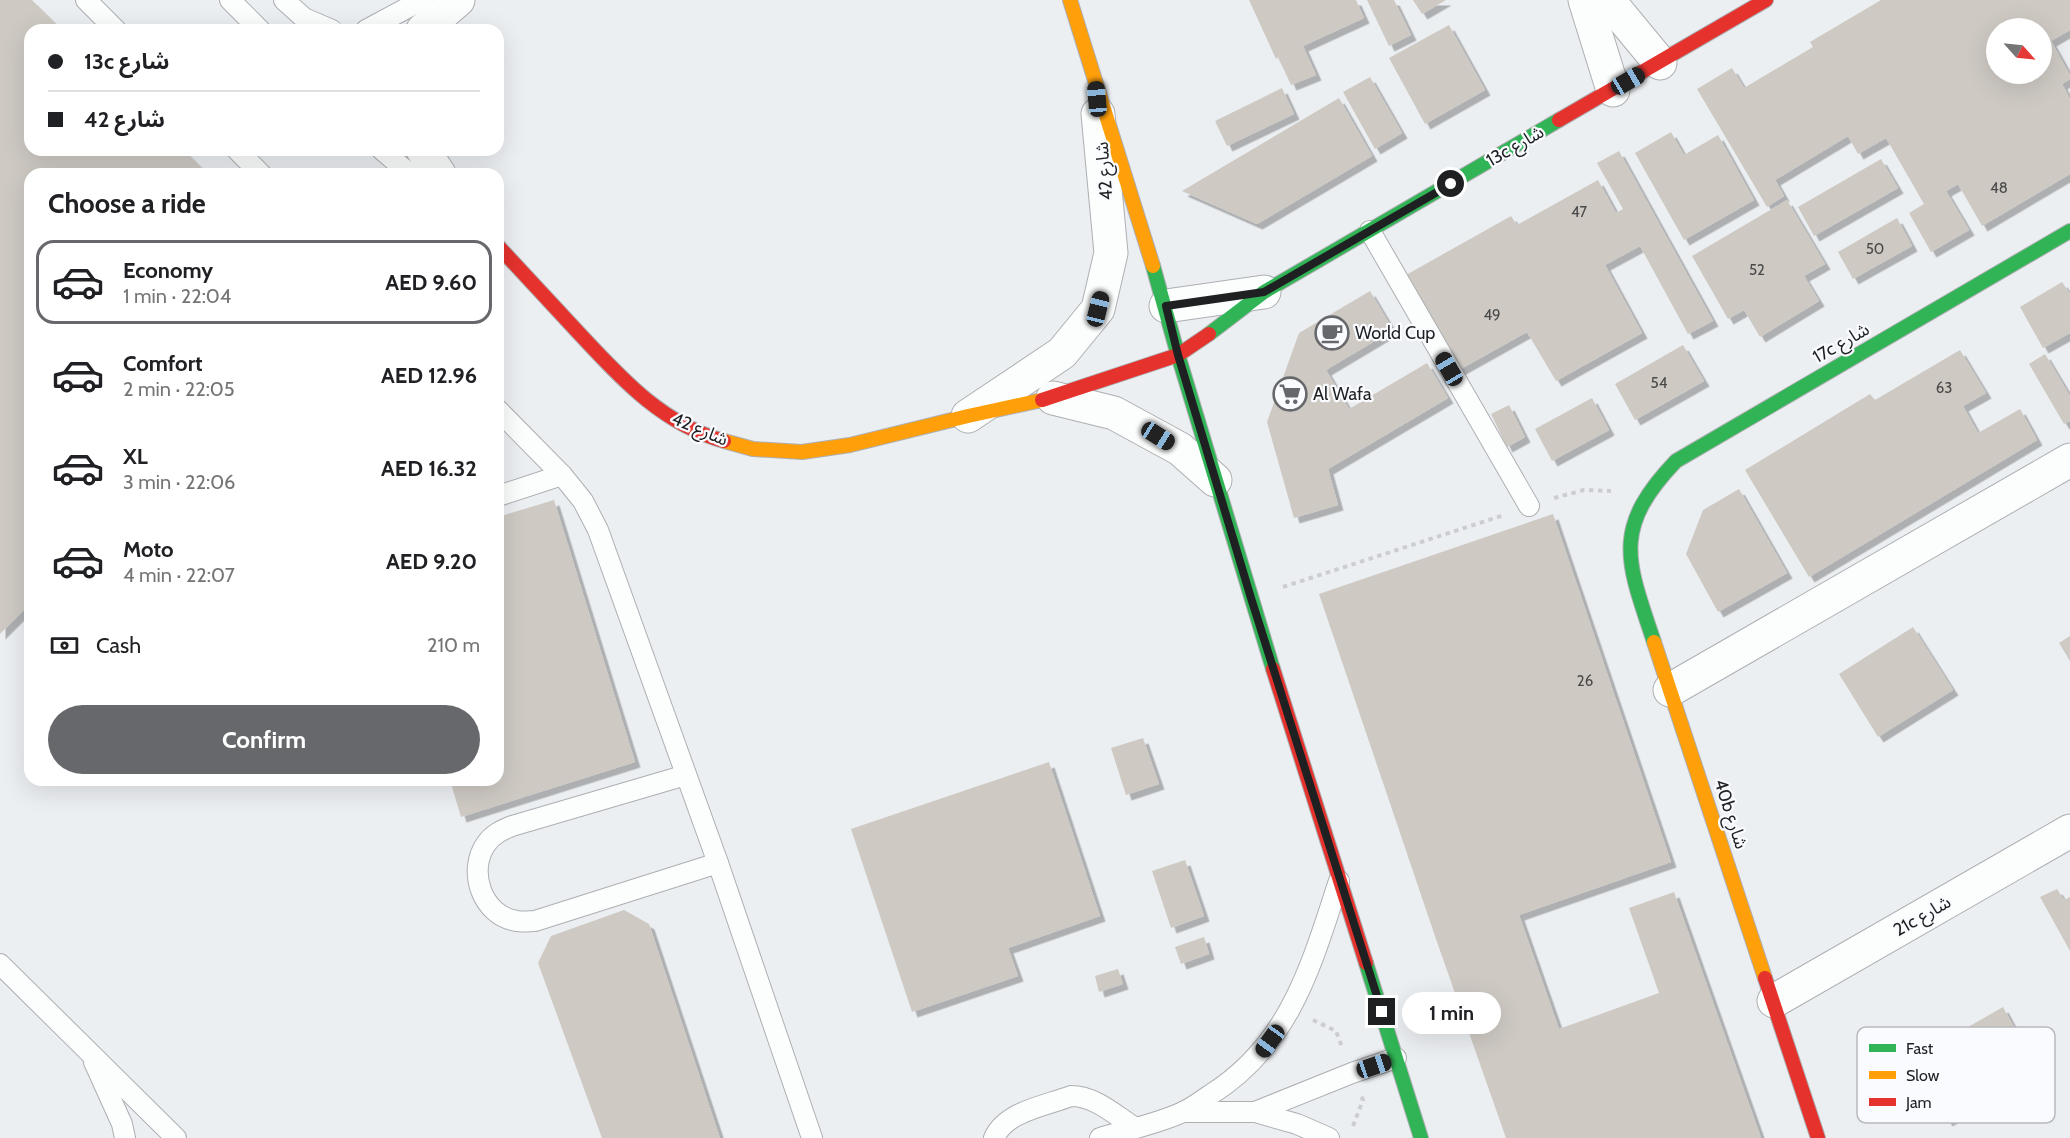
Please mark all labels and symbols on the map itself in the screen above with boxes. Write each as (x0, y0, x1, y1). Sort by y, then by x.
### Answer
north arrow (1986, 18, 2052, 84)
car (1608, 64, 1648, 98)
car (1086, 80, 1108, 118)
street label: 13c شارع (1482, 121, 1549, 174)
street label: شارع 42 (1090, 140, 1121, 201)
route start (1437, 170, 1464, 197)
house number: 48 (1990, 179, 2008, 197)
house number: 47 (1571, 203, 1588, 221)
house number: 50 (1866, 240, 1884, 258)
house number: 52 (1749, 261, 1765, 279)
car (1085, 289, 1111, 329)
house number: 49 (1483, 306, 1501, 324)
cafe icon: World Cup (1314, 315, 1350, 351)
street label: 17c شارع (1809, 318, 1875, 371)
place label: World Cup (1355, 322, 1435, 344)
car (1432, 349, 1466, 389)
house number: 54 (1651, 374, 1668, 392)
supermarket icon: Al Wafa (1272, 376, 1308, 412)
house number: 63 (1936, 379, 1952, 397)
place label: Al Wafa (1313, 383, 1372, 405)
street label: شارع 42 (667, 407, 731, 453)
car (1138, 419, 1178, 453)
house number: 26 (1577, 672, 1593, 690)
street label: 40b شارع (1707, 776, 1753, 853)
street label: 21c شارع (1889, 891, 1956, 944)
callout: 1 min (1403, 991, 1502, 1033)
route end (1368, 998, 1395, 1025)
car (1252, 1021, 1288, 1061)
legend (1857, 1027, 2055, 1123)
text: Fast (1906, 1039, 1934, 1058)
car (1354, 1052, 1394, 1080)
text: Slow (1906, 1066, 1940, 1085)
text: Jam (1905, 1093, 1932, 1112)

